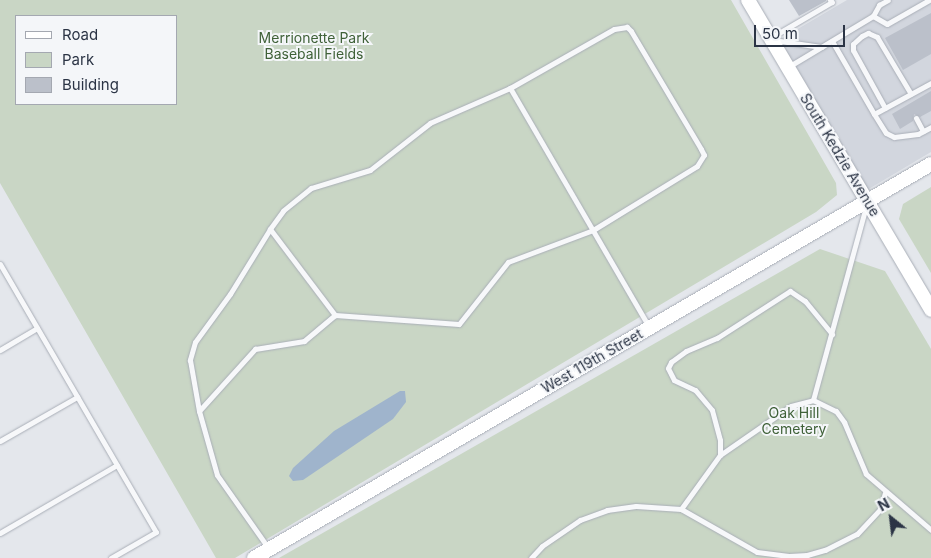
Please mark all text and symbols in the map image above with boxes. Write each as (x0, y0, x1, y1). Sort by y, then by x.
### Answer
legend (15, 15, 178, 105)
scale bar (756, 15, 847, 47)
text: 50 m (762, 24, 798, 43)
text: Road (62, 25, 98, 44)
park label: Merrionette Park Baseball Fields (259, 30, 369, 62)
text: Park (62, 50, 94, 69)
text: Building (62, 75, 119, 94)
street label: South Kedzie Avenue (797, 90, 883, 220)
street label: West 119th Street (539, 325, 645, 397)
park label: Oak Hill Cemetery (762, 405, 826, 438)
north arrow (866, 493, 916, 543)
text: N (875, 494, 892, 514)

